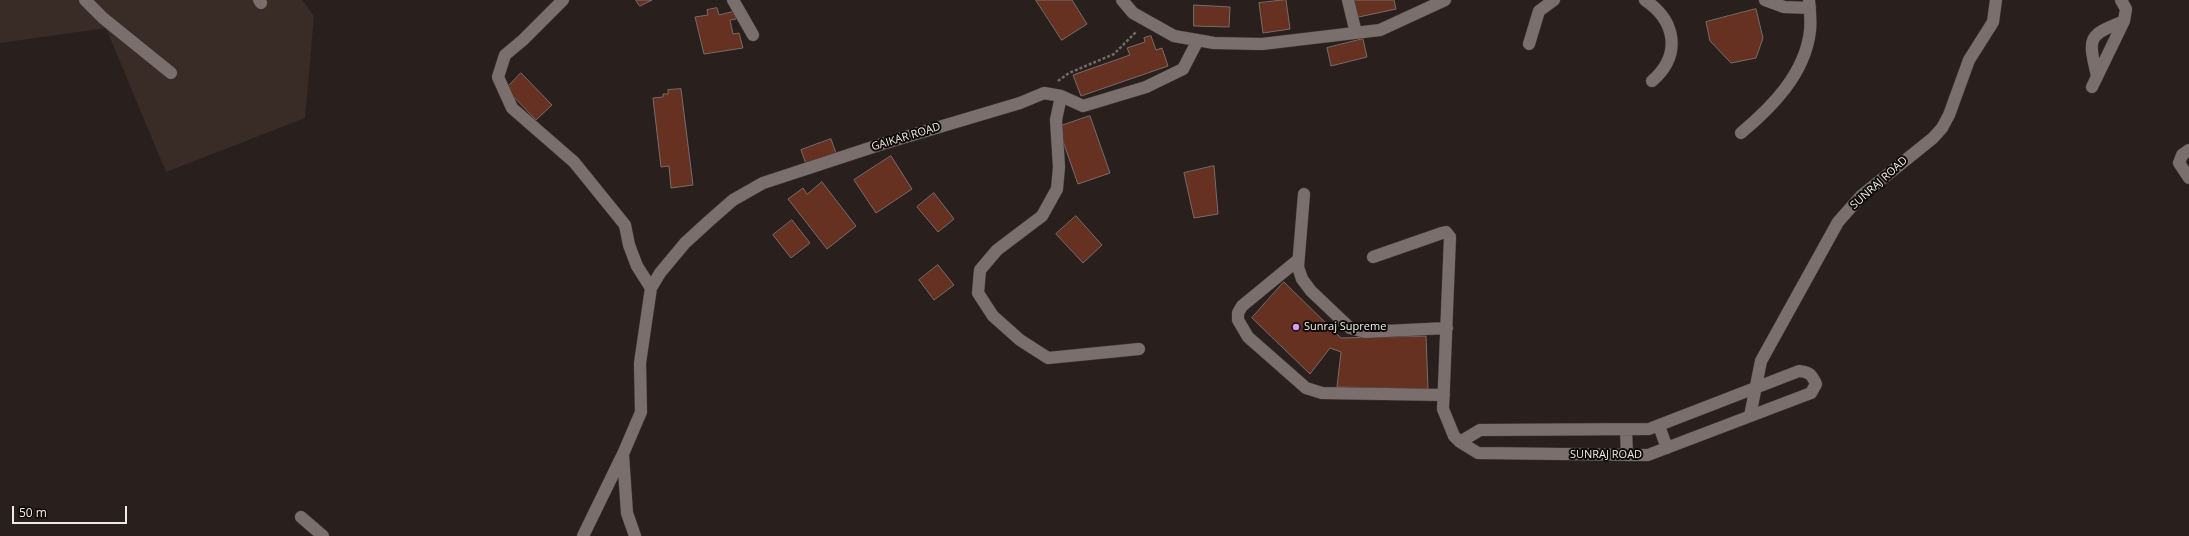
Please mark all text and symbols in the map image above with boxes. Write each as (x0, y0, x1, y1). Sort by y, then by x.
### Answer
street label: GAIKAR ROAD (870, 120, 942, 154)
street label: SUNRAJ ROAD (1848, 154, 1910, 212)
place label: Sunraj Supreme (1304, 320, 1386, 334)
marker: Sunraj Supreme (1291, 322, 1301, 332)
street label: SUNRAJ ROAD (1570, 448, 1642, 462)
scale bar (14, 498, 129, 524)
text: 50 m (19, 504, 47, 521)

